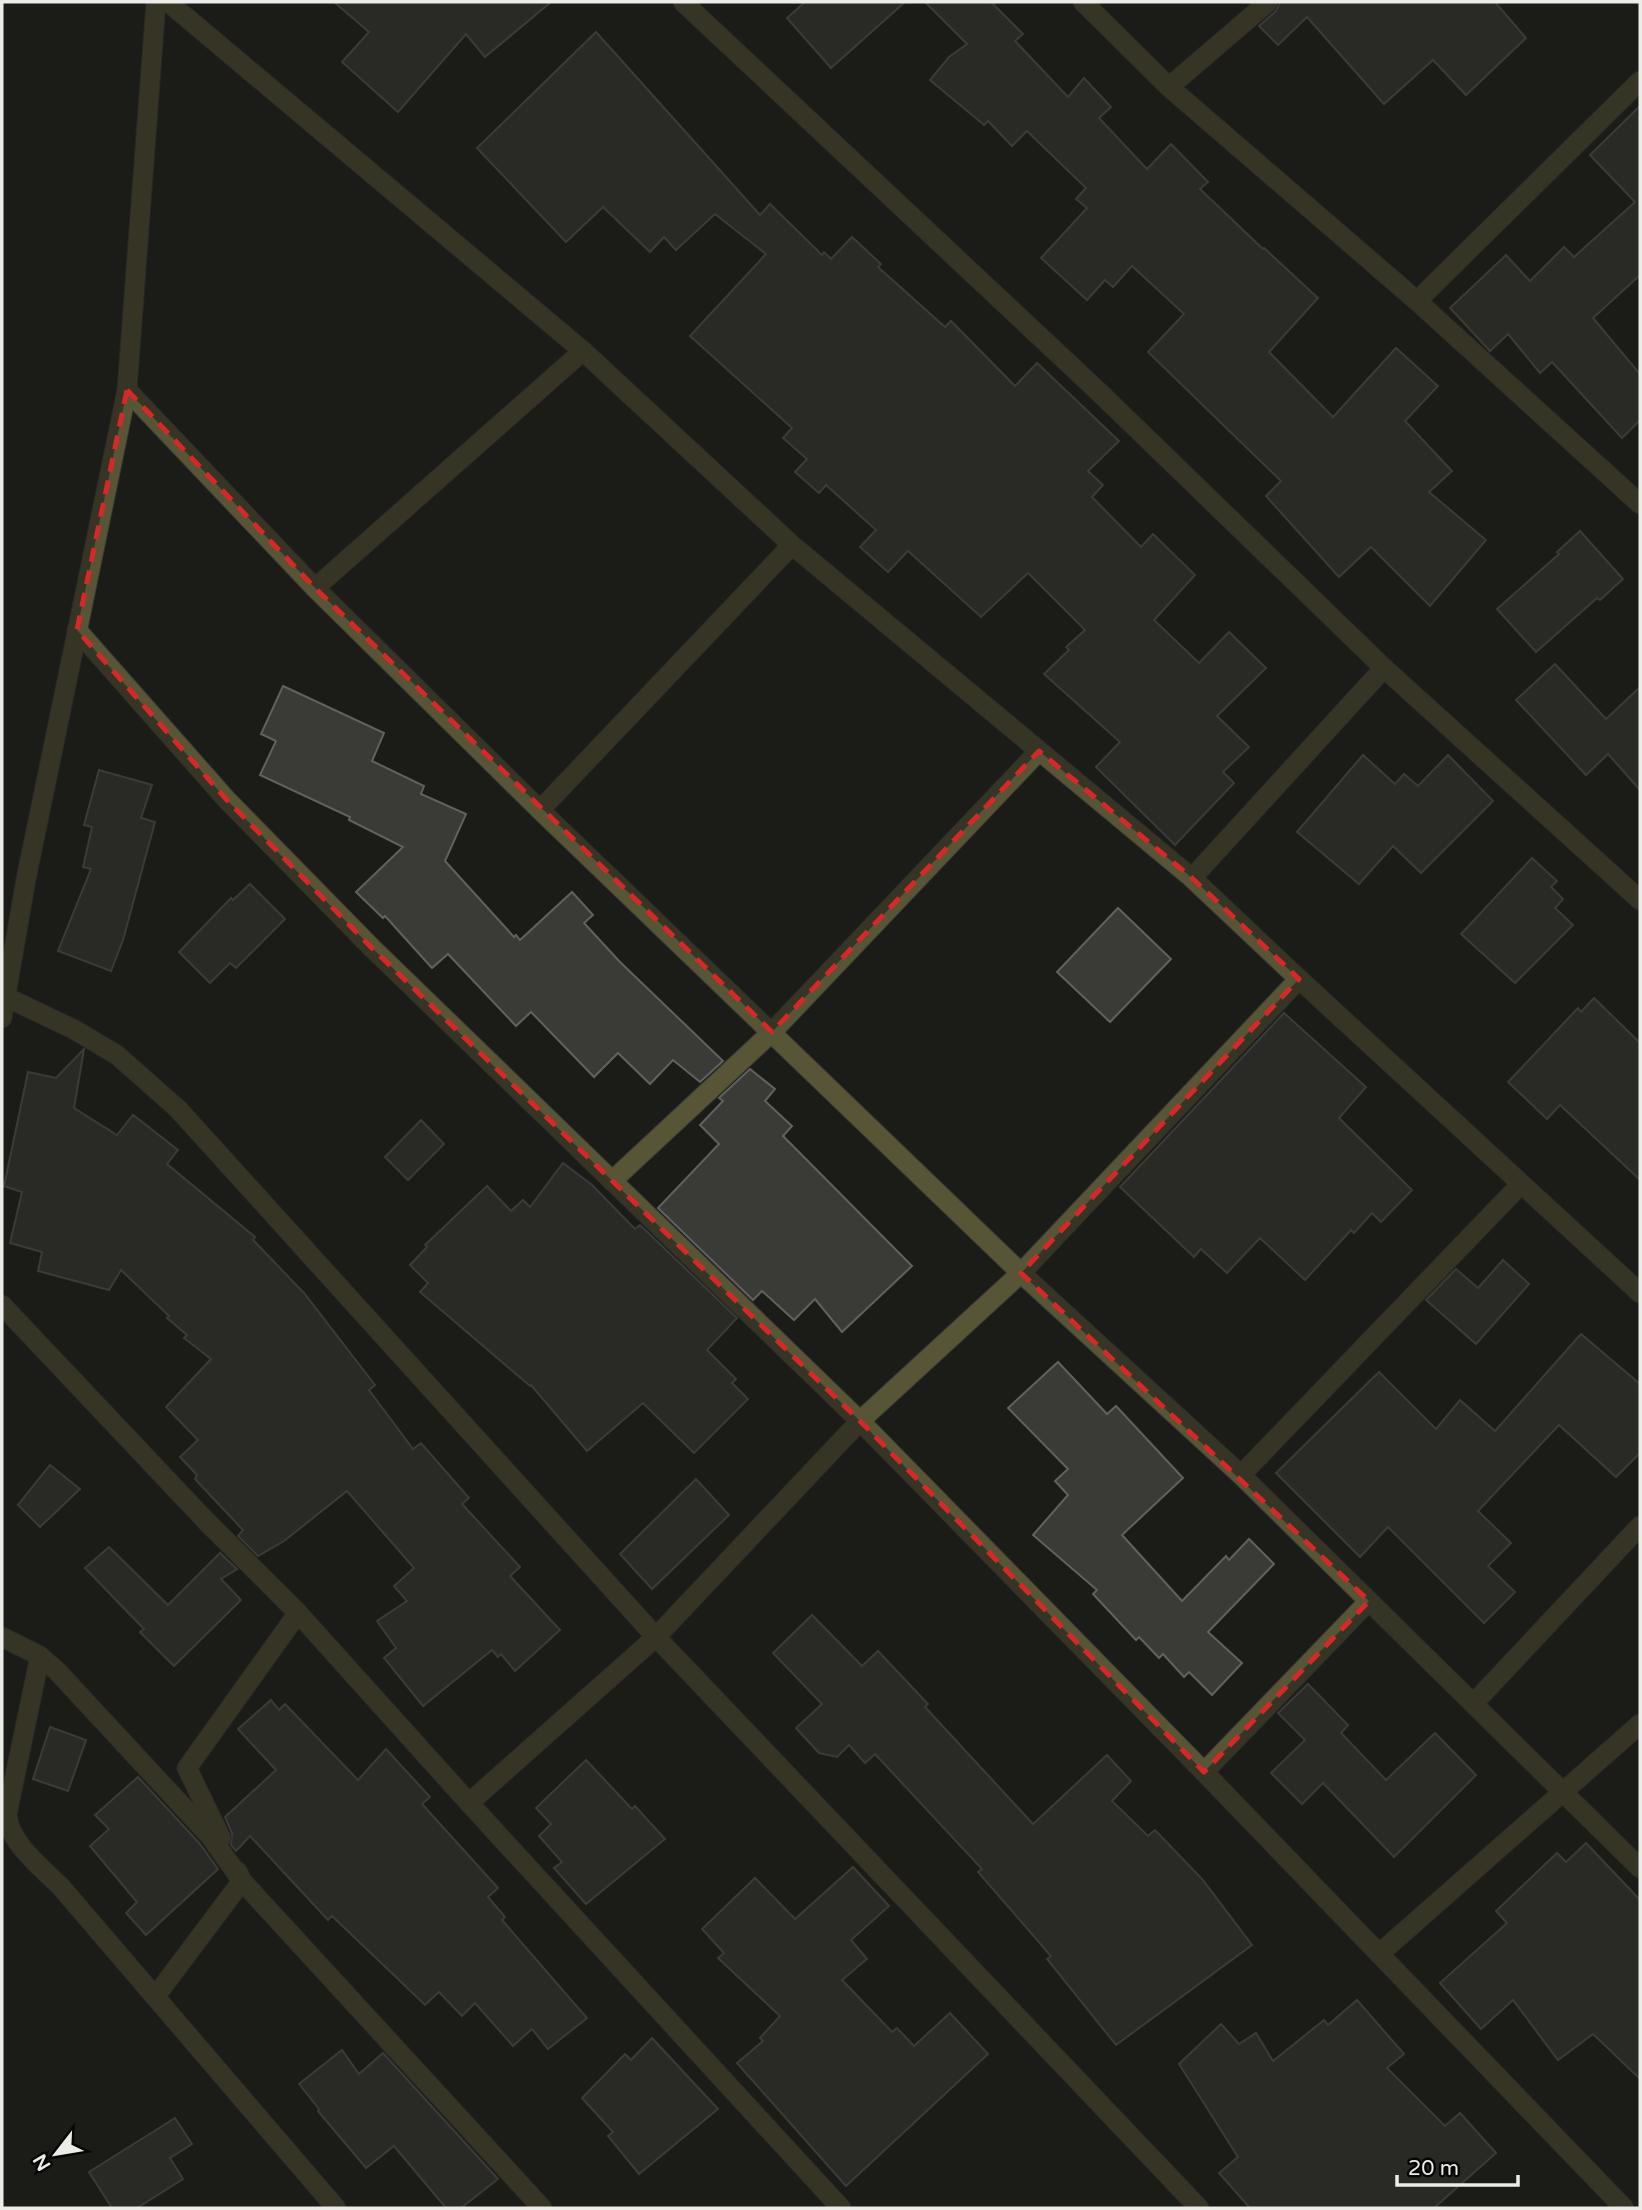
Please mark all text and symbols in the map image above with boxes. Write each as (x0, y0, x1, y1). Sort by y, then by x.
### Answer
north arrow (21, 2119, 91, 2189)
scale bar (1397, 2144, 1518, 2188)
text: N (29, 2150, 56, 2174)
text: 20 m (1408, 2156, 1459, 2181)

